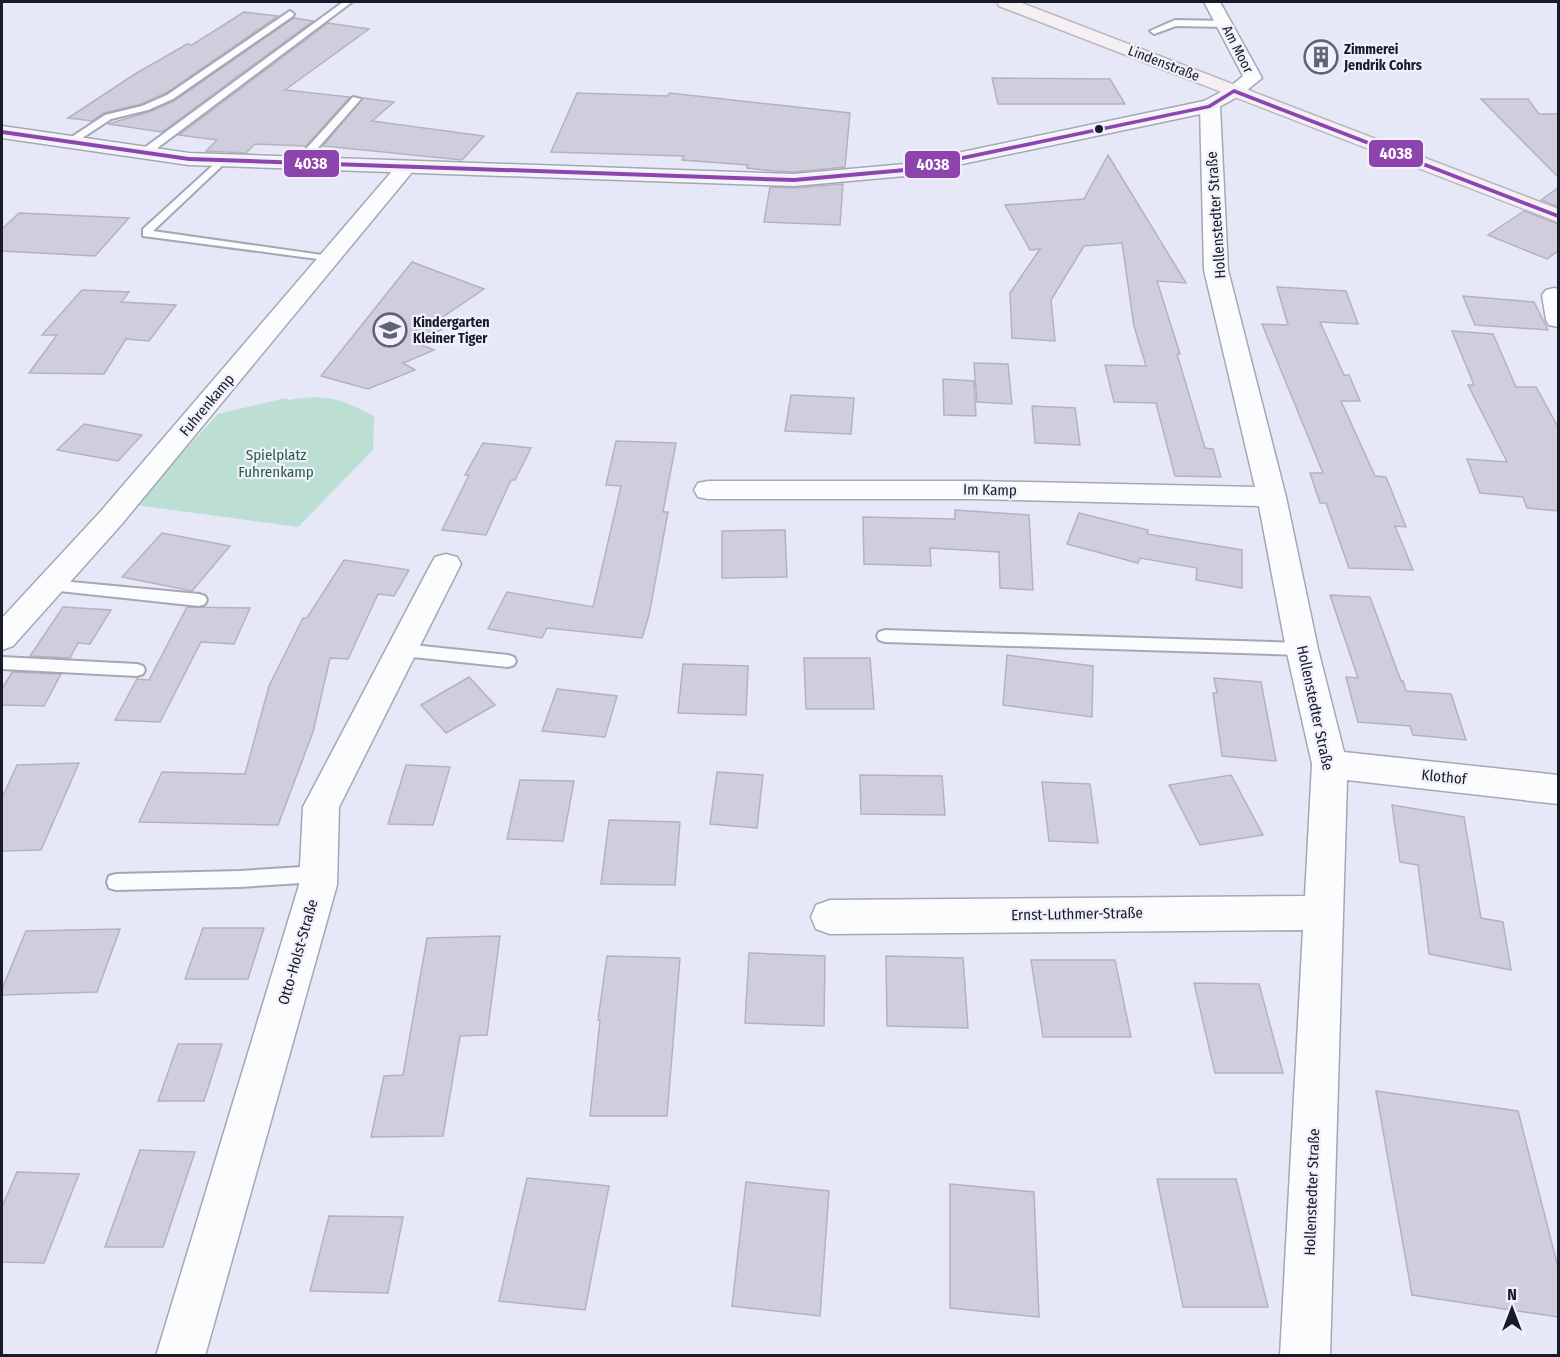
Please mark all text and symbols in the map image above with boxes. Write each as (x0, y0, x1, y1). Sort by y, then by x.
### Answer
street label: Am Moor (1218, 23, 1257, 76)
building icon: Zimmerei Jendrik Cohrs (1303, 39, 1339, 75)
place label: Zimmerei Jendrik Cohrs (1343, 41, 1422, 74)
street label: Lindenstraße (1126, 42, 1202, 85)
unlabelled marker (1093, 123, 1105, 135)
line badge: 4038 (1368, 139, 1424, 168)
text: 4038 (1380, 144, 1413, 163)
line badge: 4038 (283, 149, 340, 178)
line badge: 4038 (904, 150, 961, 179)
street label: Hollenstedter Straße (1203, 151, 1229, 279)
text: 4038 (295, 154, 328, 173)
text: 4038 (917, 155, 950, 174)
school or university icon: Kindergarten Kleiner Tiger (372, 312, 408, 348)
place label: Kindergarten Kleiner Tiger (413, 314, 490, 347)
street label: Fuhrenkamp (176, 370, 238, 440)
park label: Spielplatz Fuhrenkamp (238, 446, 314, 481)
street label: Im Kamp (963, 481, 1017, 499)
street label: Hollenstedter Straße (1293, 644, 1337, 772)
street label: Klothof (1421, 766, 1469, 788)
street label: Otto-Holst-Straße (274, 897, 322, 1007)
street label: Ernst-Luthmer-Straße (1011, 904, 1143, 924)
street label: Hollenstedter Straße (1301, 1128, 1323, 1256)
north arrow (1482, 1279, 1542, 1339)
text: N (1507, 1285, 1517, 1304)

